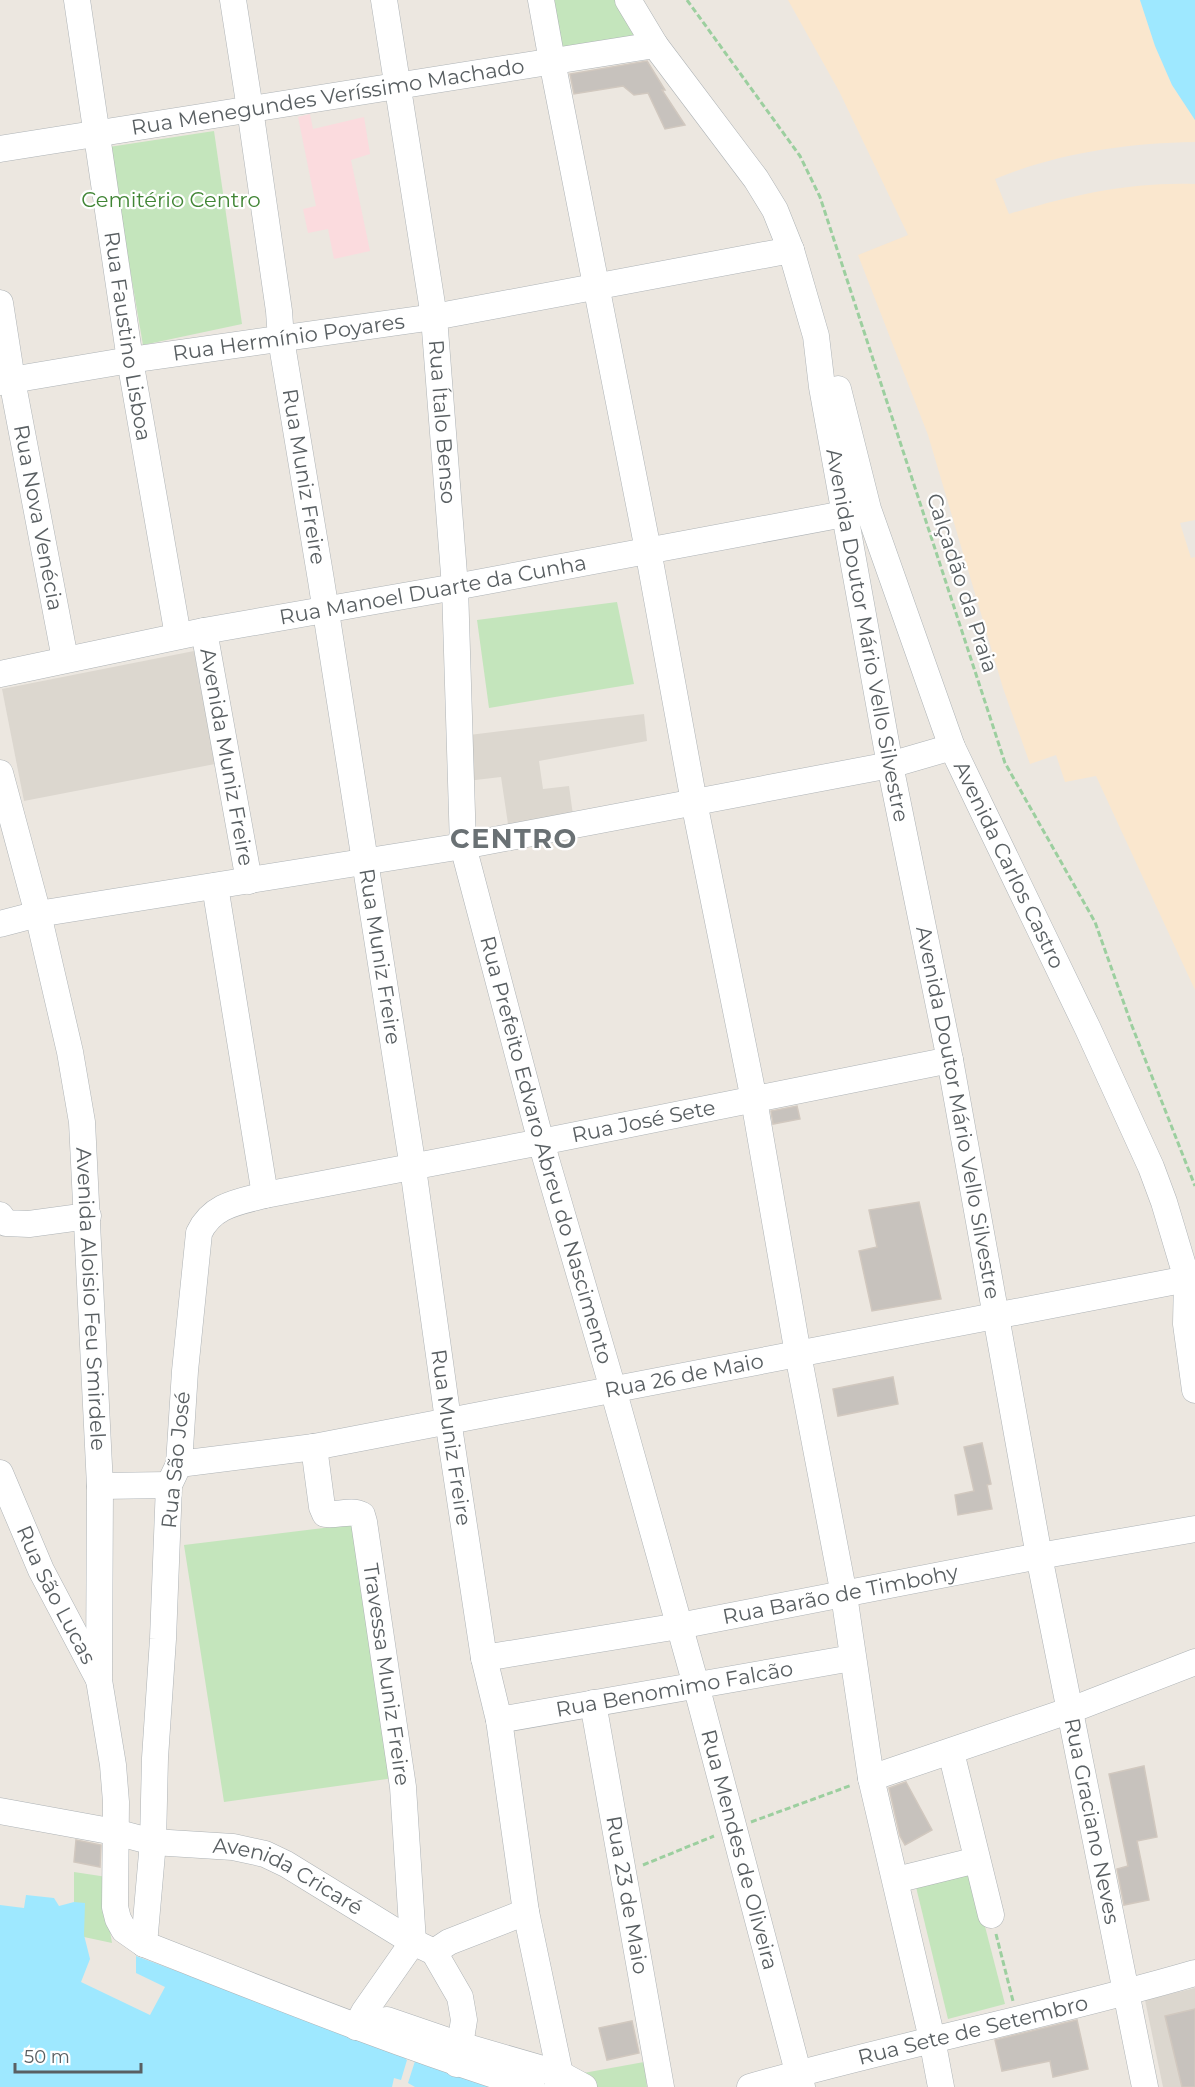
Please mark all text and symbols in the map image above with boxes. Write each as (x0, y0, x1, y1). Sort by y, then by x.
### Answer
street label: Rua Menegundes Veríssimo Machado (129, 53, 526, 140)
park label: Cemitério Centro (81, 187, 261, 212)
street label: Rua Faustino Lisboa (99, 230, 157, 443)
street label: Rua Hermínio Poyares (171, 308, 406, 366)
street label: Rua Ítalo Benso (424, 339, 461, 505)
street label: Rua Muniz Freire (277, 387, 331, 566)
street label: Rua Nova Venécia (9, 422, 69, 613)
street label: Avenida Doutor Mário Vello Silvestre (821, 447, 914, 824)
street label: Calçadão da Praia (922, 490, 1003, 676)
street label: Rua Manoel Duarte da Cunha (277, 550, 588, 630)
street label: Avenida Muniz Freire (195, 646, 259, 868)
street label: Avenida Carlos Castro (949, 757, 1070, 973)
district label: CENTRO (450, 822, 578, 855)
street label: Rua Muniz Freire (354, 867, 407, 1046)
street label: Avenida Doutor Mário Vello Silvestre (911, 924, 1006, 1301)
street label: Rua Prefeito Edvaro Abreu do Nascimento (475, 933, 618, 1367)
street label: Rua José Sete (570, 1094, 717, 1148)
street label: Avenida Aloisio Feu Smirdele (71, 1147, 111, 1451)
street label: Rua Muniz Freire (426, 1348, 477, 1527)
street label: Rua 26 de Maio (603, 1348, 766, 1403)
street label: Rua São José (156, 1390, 195, 1530)
street label: Rua São Lucas (12, 1521, 101, 1668)
street label: Rua Barão de Timbohy (721, 1559, 961, 1629)
street label: Travessa Muniz Freire (358, 1562, 416, 1787)
street label: Rua Benomimo Falcão (554, 1656, 795, 1722)
street label: Rua Graciano Neves (1060, 1716, 1125, 1926)
street label: Rua Mendes de Oliveira (696, 1727, 784, 1973)
street label: Rua 23 de Maio (601, 1814, 654, 1976)
street label: Avenida Cricaré (212, 1833, 368, 1920)
street label: Rua Sete de Setembro (855, 1990, 1090, 2070)
scale bar (15, 2036, 141, 2074)
text: 50 m (24, 2046, 70, 2068)

